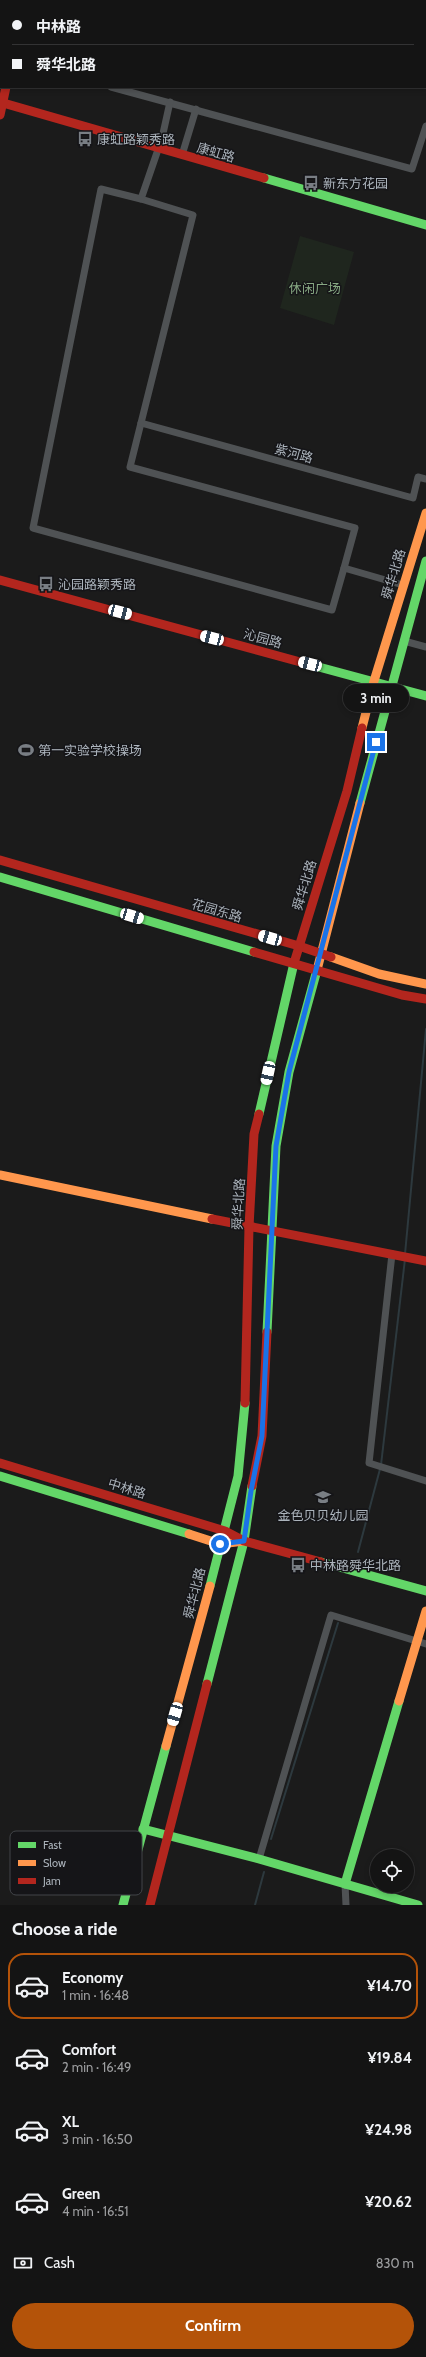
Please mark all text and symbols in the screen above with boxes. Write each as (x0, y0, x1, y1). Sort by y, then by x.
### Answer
text: 中林路 (36, 18, 81, 36)
text: 舜华北路 (36, 56, 96, 74)
bus stop icon: 康虹路颖秀路 (76, 130, 94, 148)
place label: 康虹路颖秀路 (97, 131, 175, 147)
street label: 康虹路 (195, 139, 237, 165)
bus stop icon: 新东方花园 (302, 174, 320, 192)
place label: 新东方花园 (323, 175, 388, 191)
park label: 休闲广场 (289, 280, 341, 296)
street label: 紫河路 (273, 440, 315, 466)
street label: 舜华北路 (378, 547, 408, 601)
bus stop icon: 沁园路颖秀路 (37, 575, 55, 593)
place label: 沁园路颖秀路 (58, 576, 136, 592)
car (107, 603, 133, 621)
street label: 沁园路 (242, 625, 284, 651)
car (199, 629, 225, 647)
car (297, 655, 323, 673)
callout: 3 min (343, 684, 409, 712)
text: 3 min (360, 690, 392, 706)
route end (367, 733, 385, 751)
sports icon: 第一实验学校操场 (17, 741, 35, 759)
place label: 第一实验学校操场 (38, 742, 142, 758)
street label: 舜华北路 (289, 858, 319, 912)
street label: 花园东路 (190, 895, 244, 925)
car (119, 907, 145, 925)
car (257, 929, 283, 947)
car (260, 1060, 276, 1086)
street label: 舜华北路 (229, 1178, 247, 1230)
street label: 中林路 (106, 1475, 148, 1501)
school or university icon: 金色贝贝幼儿园 (314, 1488, 332, 1506)
place label: 金色贝贝幼儿园 (277, 1507, 369, 1523)
route start (211, 1535, 229, 1553)
bus stop icon: 中林路舜华北路 (289, 1556, 307, 1574)
place label: 中林路舜华北路 (310, 1557, 401, 1573)
street label: 舜华北路 (180, 1566, 208, 1620)
car (166, 1701, 184, 1727)
legend (10, 1831, 142, 1895)
text: Fast (43, 1838, 62, 1852)
map controls (370, 1849, 414, 1893)
button: locate (370, 1849, 414, 1893)
text: Slow (43, 1856, 66, 1870)
text: Jam (42, 1874, 61, 1888)
text: Choose a ride (12, 1918, 117, 1940)
icon: car (14, 1968, 50, 2004)
text: Economy (62, 1969, 123, 1987)
text: ¥14.70 (367, 1977, 412, 1995)
text: 1 min · 16:48 (62, 1987, 129, 2003)
icon: car (14, 2040, 50, 2076)
text: Comfort (62, 2041, 116, 2059)
text: ¥19.84 (368, 2049, 412, 2067)
text: 2 min · 16:49 (62, 2059, 131, 2075)
icon: car (14, 2112, 50, 2148)
text: XL (62, 2113, 79, 2131)
text: ¥24.98 (365, 2121, 412, 2139)
text: 3 min · 16:50 (62, 2131, 133, 2147)
icon: car (14, 2184, 50, 2220)
text: Green (62, 2185, 100, 2203)
text: ¥20.62 (365, 2193, 412, 2211)
text: 4 min · 16:51 (62, 2203, 128, 2219)
icon: cash (12, 2252, 34, 2274)
text: Cash (44, 2254, 75, 2272)
text: 830 m (376, 2255, 414, 2271)
button: Confirm (12, 2303, 414, 2349)

